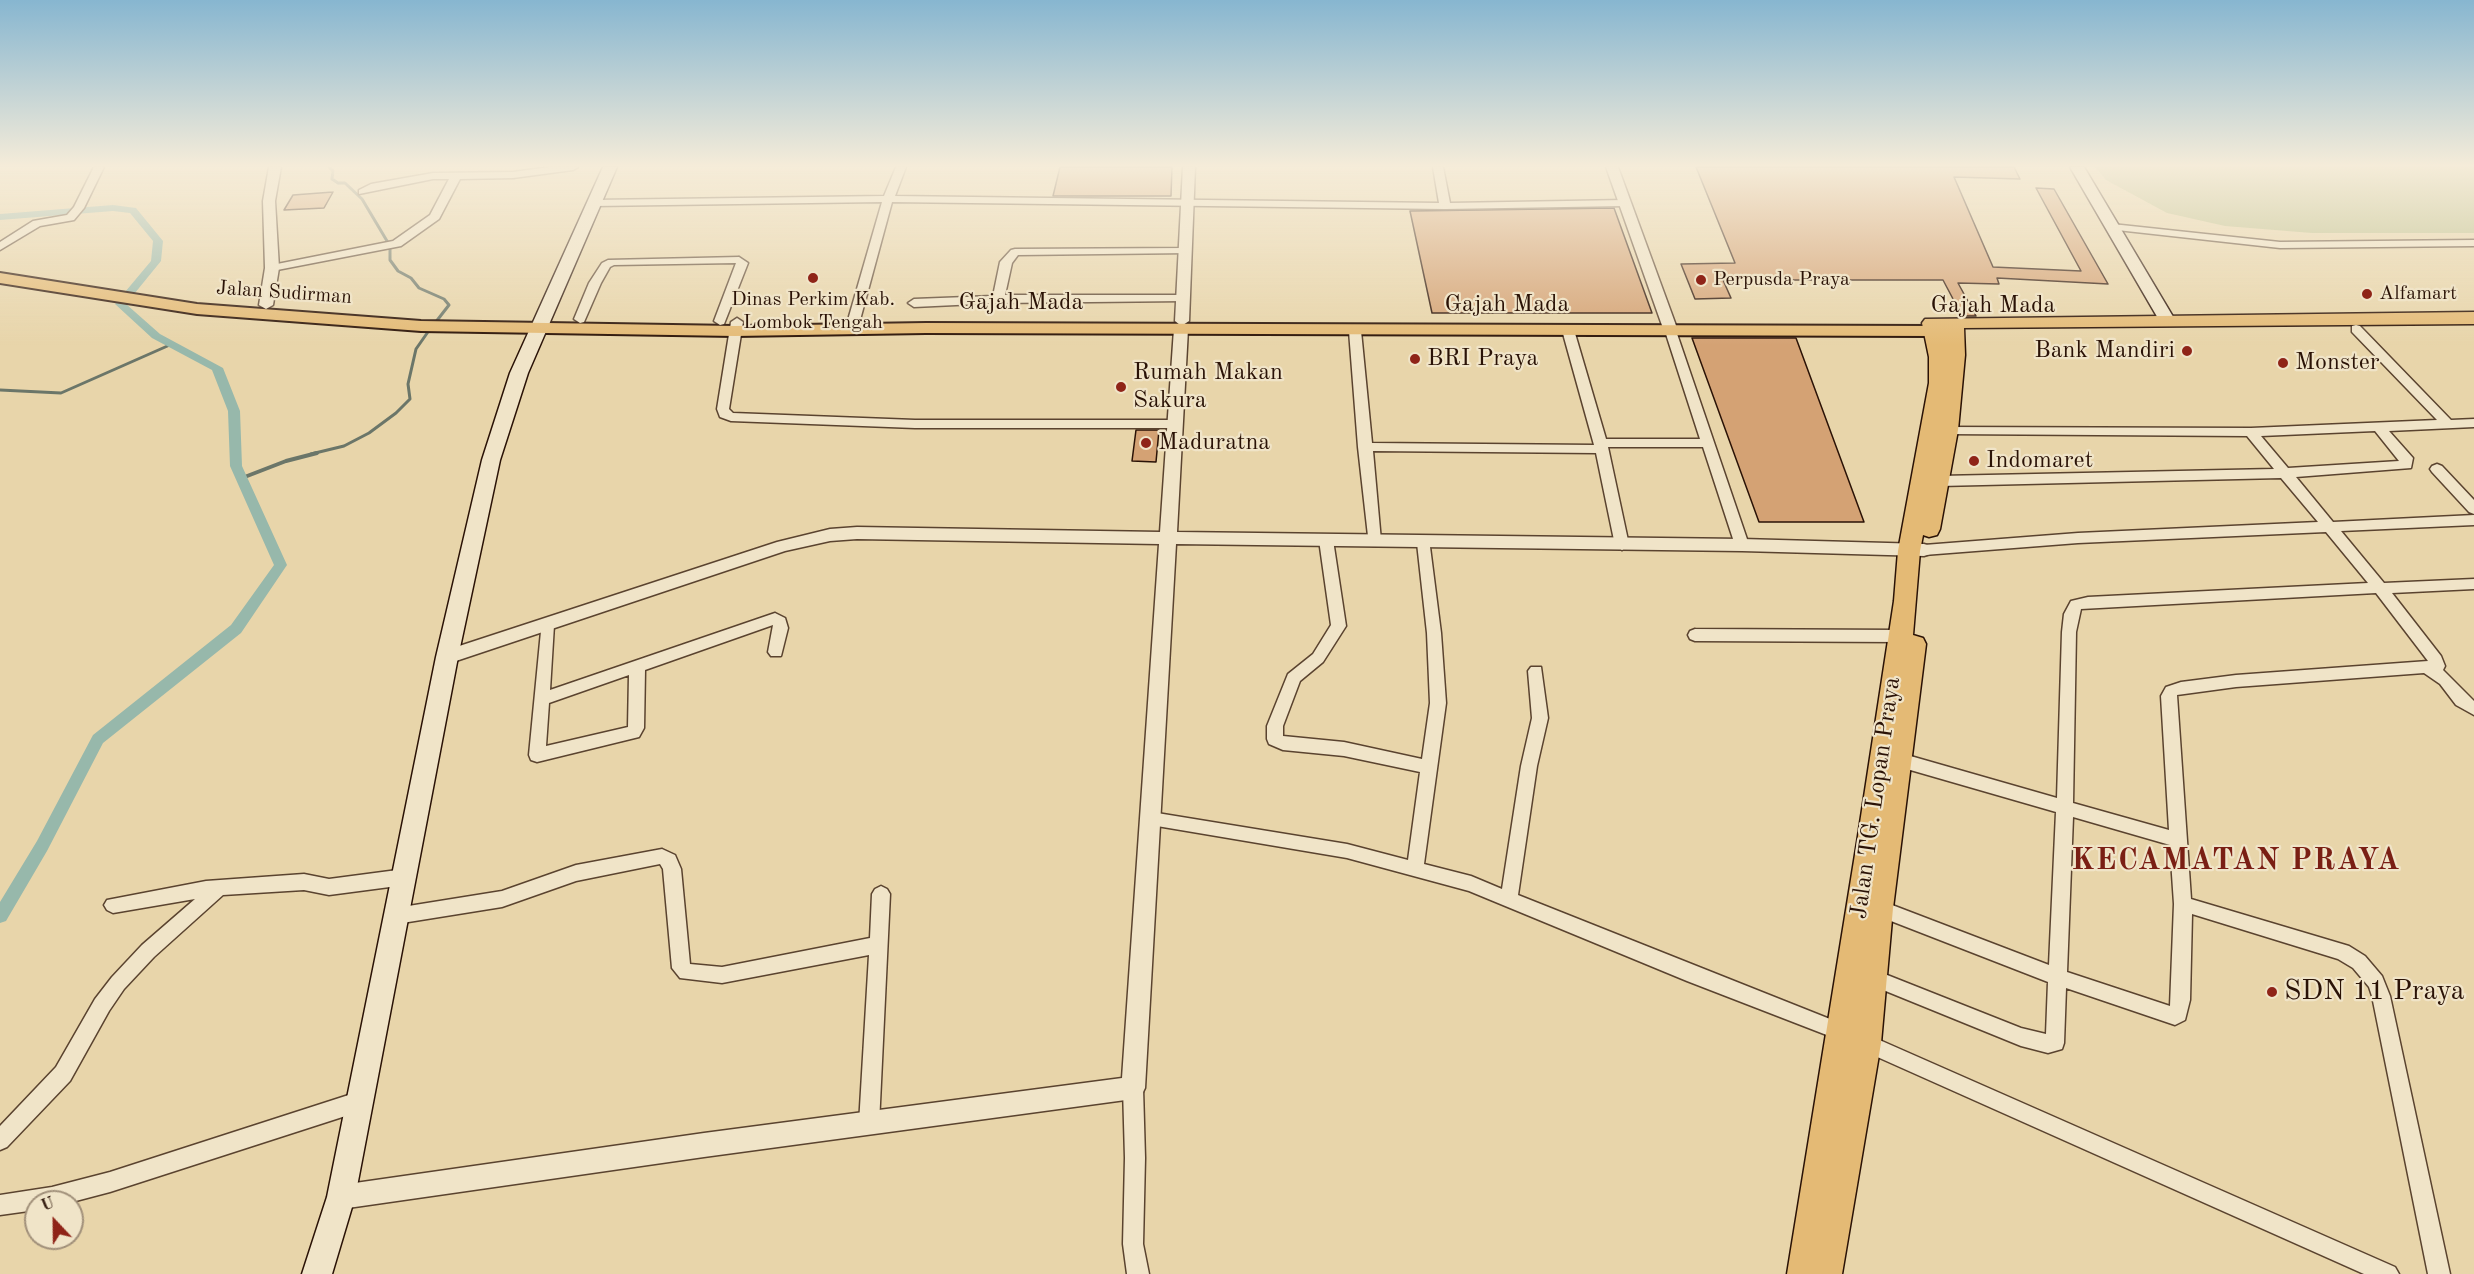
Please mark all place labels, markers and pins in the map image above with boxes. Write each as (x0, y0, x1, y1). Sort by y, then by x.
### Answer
place label: Perpusda Praya (1713, 268, 1850, 292)
marker: Dinas Perkim Kab. Lombok Tengah (806, 271, 820, 285)
marker: Perpusda Praya (1694, 273, 1708, 287)
place label: Alfamart (2379, 282, 2457, 306)
marker: Alfamart (2360, 287, 2374, 301)
place label: Dinas Perkim Kab. Lombok Tengah (731, 288, 895, 335)
place label: Bank Mandiri (2034, 337, 2175, 365)
marker: Bank Mandiri (2180, 344, 2194, 358)
place label: BRI Praya (1427, 345, 1538, 373)
place label: Monster (2295, 349, 2380, 377)
marker: BRI Praya (1408, 352, 1422, 366)
marker: Monster (2276, 356, 2290, 370)
place label: Rumah Makan Sakura (1133, 359, 1283, 415)
marker: Rumah Makan Sakura (1114, 380, 1128, 394)
place label: Maduratna (1158, 429, 1270, 457)
marker: Maduratna (1139, 436, 1153, 450)
place label: Indomaret (1986, 447, 2093, 475)
marker: Indomaret (1967, 454, 1981, 468)
place label: SDN 11 Praya (2284, 975, 2465, 1009)
marker: SDN 11 Praya (2265, 985, 2279, 999)

